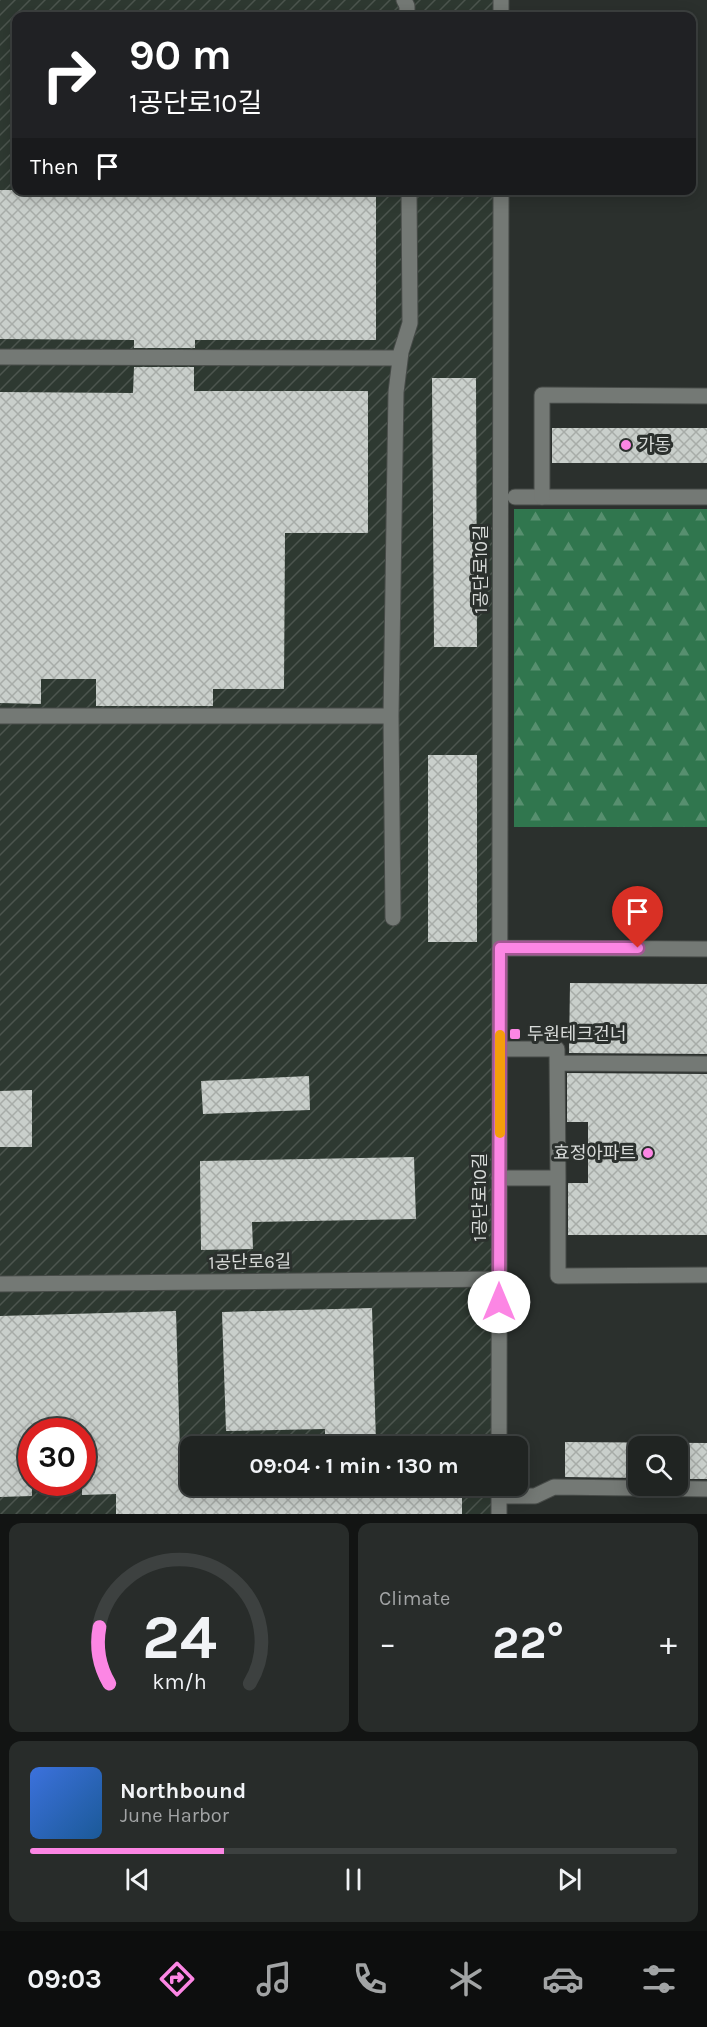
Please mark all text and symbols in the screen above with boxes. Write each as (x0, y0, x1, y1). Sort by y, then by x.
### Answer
text: 90 m (129, 30, 232, 80)
icon: right (30, 36, 108, 114)
text: 1공단로10길 (129, 87, 262, 119)
icon: arrive (91, 150, 124, 183)
text: Then (30, 154, 79, 180)
place label: 가동 (638, 434, 671, 456)
marker: 가동 (619, 438, 633, 452)
street label: 1공단로10길 (470, 525, 492, 613)
pin (612, 886, 663, 948)
icon: arrive (621, 895, 654, 928)
place label: 두원테크건너 (527, 1023, 626, 1045)
marker: 두원테크건너 (508, 1027, 522, 1041)
place label: 효정아파트 (553, 1142, 636, 1164)
marker: 효정아파트 (641, 1146, 655, 1160)
street label: 1공단로10길 (469, 1153, 491, 1241)
street label: 1공단로6길 (209, 1250, 291, 1274)
position arrow (467, 1270, 531, 1334)
speed limit sign: 30 (18, 1418, 96, 1496)
map controls (628, 1436, 688, 1496)
button: search (628, 1436, 688, 1496)
text: 09:04 · 1 min · 130 m (249, 1453, 459, 1479)
text: Climate (379, 1587, 450, 1610)
text: 24 (142, 1601, 216, 1674)
text: 22° (492, 1617, 564, 1669)
text: − (379, 1624, 396, 1662)
text: + (660, 1624, 677, 1662)
text: km/h (152, 1670, 206, 1695)
text: Northbound (120, 1778, 246, 1804)
text: June Harbor (120, 1804, 229, 1827)
icon: previous (121, 1863, 154, 1896)
icon: pause (337, 1863, 370, 1896)
icon: next (553, 1863, 586, 1896)
icon: directions (156, 1958, 198, 2000)
icon: music (253, 1958, 295, 2000)
icon: phone (349, 1958, 391, 2000)
icon: climate (445, 1958, 487, 2000)
icon: car (542, 1958, 584, 2000)
icon: filters (638, 1958, 680, 2000)
text: 09:03 (27, 1963, 102, 1995)

